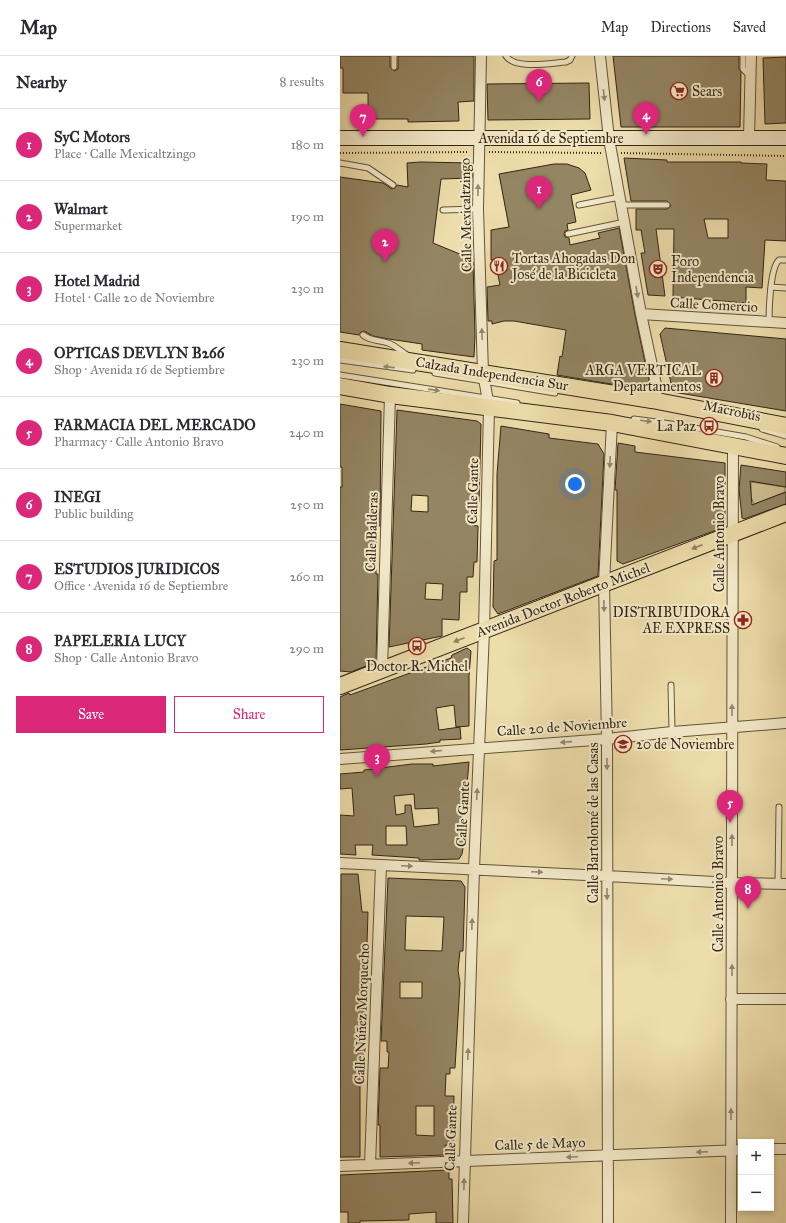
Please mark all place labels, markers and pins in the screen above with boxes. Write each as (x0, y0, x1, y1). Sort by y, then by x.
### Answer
pin: 6 (526, 69, 552, 102)
supermarket icon: Sears (669, 81, 689, 101)
place label: Sears (692, 83, 722, 100)
pin: 4 (633, 102, 659, 135)
pin: 7 (350, 104, 376, 137)
pin: 1 (526, 176, 552, 209)
pin: 2 (372, 229, 398, 262)
place label: Tortas Ahogadas Don José de la Bicicleta (510, 250, 636, 284)
place label: Foro Independencia (671, 253, 754, 286)
restaurant icon: Tortas Ahogadas Don José de la Bicicleta (489, 256, 509, 276)
theatre icon: Foro Independencia (648, 259, 668, 279)
place label: ARGA VERTICAL Departamentos (584, 362, 702, 395)
building icon: ARGA VERTICAL Departamentos (704, 368, 724, 388)
bus stop icon: La Paz (699, 416, 719, 436)
place label: La Paz (657, 418, 697, 435)
place label: DISTRIBUIDORA AE EXPRESS (613, 604, 731, 637)
pharmacy icon: DISTRIBUIDORA AE EXPRESS (733, 610, 753, 630)
bus stop icon: Doctor R. Michel (407, 636, 427, 656)
place label: Doctor R. Michel (366, 658, 468, 675)
school or university icon: 20 de Noviembre (613, 734, 633, 754)
place label: 20 de Noviembre (636, 736, 735, 753)
pin: 3 (364, 744, 390, 777)
pin: 5 (717, 790, 743, 823)
pin: 8 (735, 876, 761, 909)

